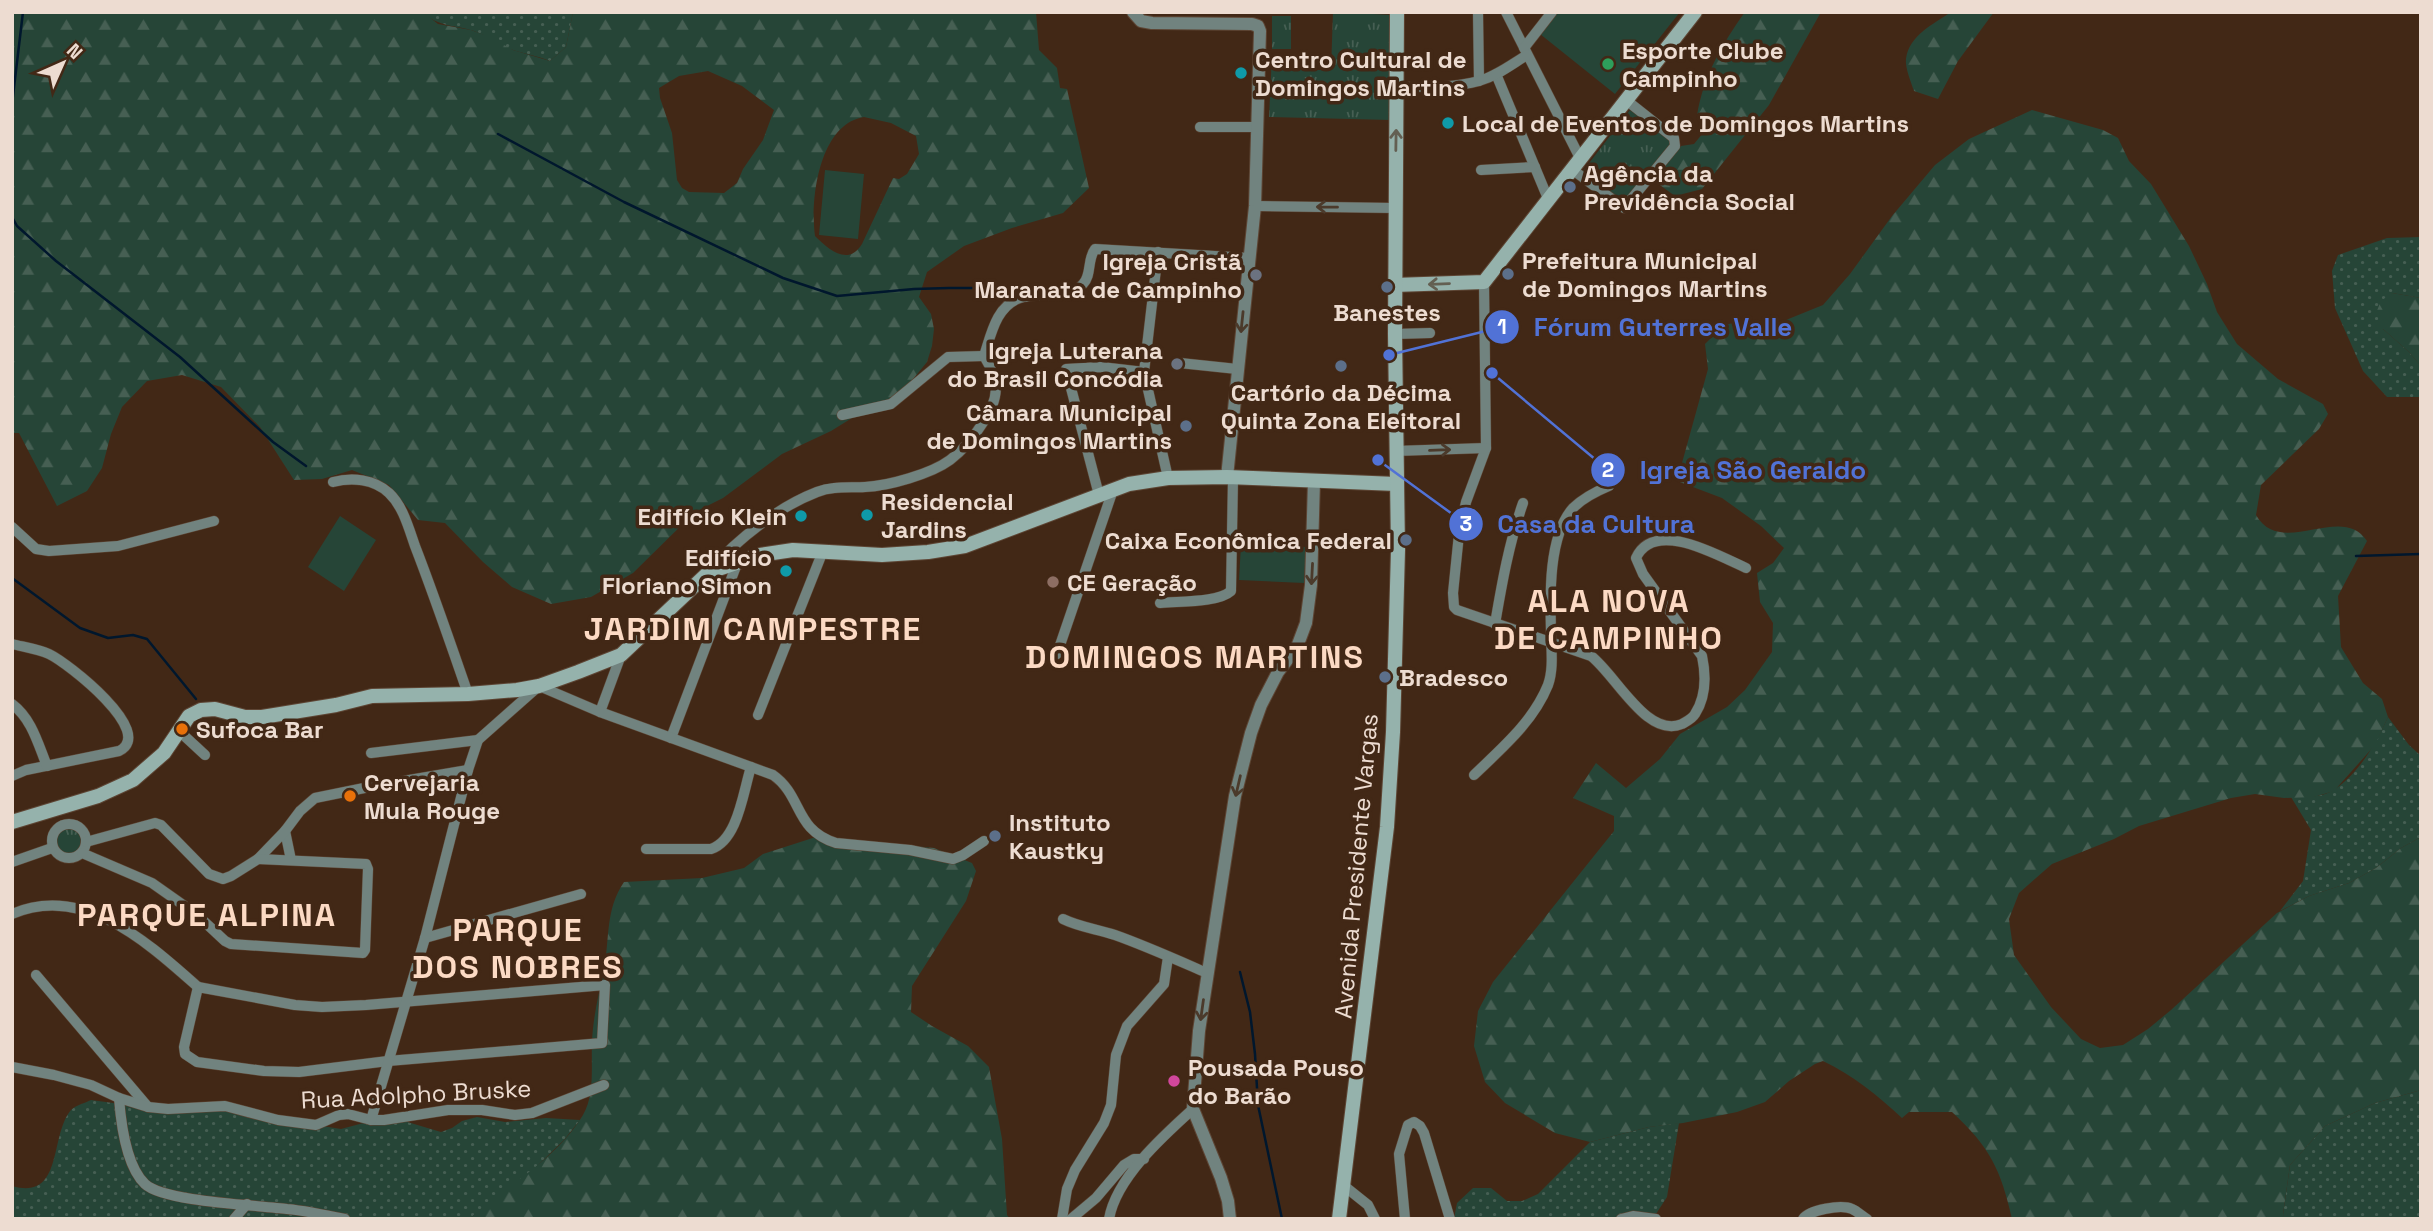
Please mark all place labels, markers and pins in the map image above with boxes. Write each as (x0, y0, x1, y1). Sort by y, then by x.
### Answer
place label: Esporte Clube Campinho (1622, 35, 1784, 94)
place label: Centro Cultural de Domingos Martins (1255, 44, 1467, 103)
marker: Esporte Clube Campinho (1600, 56, 1616, 72)
marker: Centro Cultural de Domingos Martins (1233, 65, 1249, 81)
place label: Local de Eventos de Domingos Martins (1462, 108, 1909, 139)
marker: Local de Eventos de Domingos Martins (1440, 115, 1456, 131)
place label: Agência da Previdência Social (1584, 158, 1795, 217)
marker: Agência da Previdência Social (1562, 179, 1578, 195)
place label: Prefeitura Municipal de Domingos Martins (1522, 245, 1768, 304)
place label: Igreja Cristã Maranata de Campinho (974, 246, 1242, 305)
marker: Prefeitura Municipal de Domingos Martins (1500, 266, 1516, 282)
marker: Igreja Cristã Maranata de Campinho (1248, 267, 1264, 283)
marker: Banestes (1379, 279, 1395, 295)
place label: Banestes (1333, 297, 1441, 328)
callout: Fórum Guterres Valle (1484, 303, 1806, 350)
place label: Igreja Luterana do Brasil Concódia (947, 335, 1163, 394)
marker: Igreja Luterana do Brasil Concódia (1169, 356, 1185, 372)
marker: Cartório da Décima Quinta Zona Eleitoral (1333, 358, 1349, 374)
place label: Cartório da Décima Quinta Zona Eleitoral (1221, 377, 1461, 436)
place label: Câmara Municipal de Domingos Martins (927, 397, 1172, 456)
marker: Câmara Municipal de Domingos Martins (1178, 418, 1194, 434)
callout: Igreja São Geraldo (1590, 446, 1880, 493)
place label: Residencial Jardins (881, 486, 1014, 545)
callout: Casa da Cultura (1449, 500, 1709, 547)
place label: Edifício Klein (638, 501, 787, 532)
marker: Residencial Jardins (859, 507, 875, 523)
marker: Edifício Klein (793, 508, 809, 524)
place label: Caixa Econômica Federal (1105, 525, 1392, 556)
marker: Caixa Econômica Federal (1398, 532, 1414, 548)
place label: Edifício Floriano Simon (602, 542, 772, 601)
marker: Edifício Floriano Simon (778, 563, 794, 579)
place label: CE Geração (1067, 567, 1197, 598)
marker: CE Geração (1045, 574, 1061, 590)
place label: Bradesco (1399, 662, 1508, 693)
marker: Bradesco (1377, 669, 1393, 685)
place label: Sufoca Bar (196, 714, 323, 745)
marker: Sufoca Bar (174, 721, 190, 737)
place label: Cervejaria Mula Rouge (364, 767, 500, 826)
marker: Cervejaria Mula Rouge (342, 788, 358, 804)
place label: Instituto Kaustky (1009, 807, 1111, 866)
marker: Instituto Kaustky (987, 828, 1003, 844)
place label: Pousada Pouso do Barão (1188, 1052, 1364, 1111)
marker: Pousada Pouso do Barão (1166, 1073, 1182, 1089)

